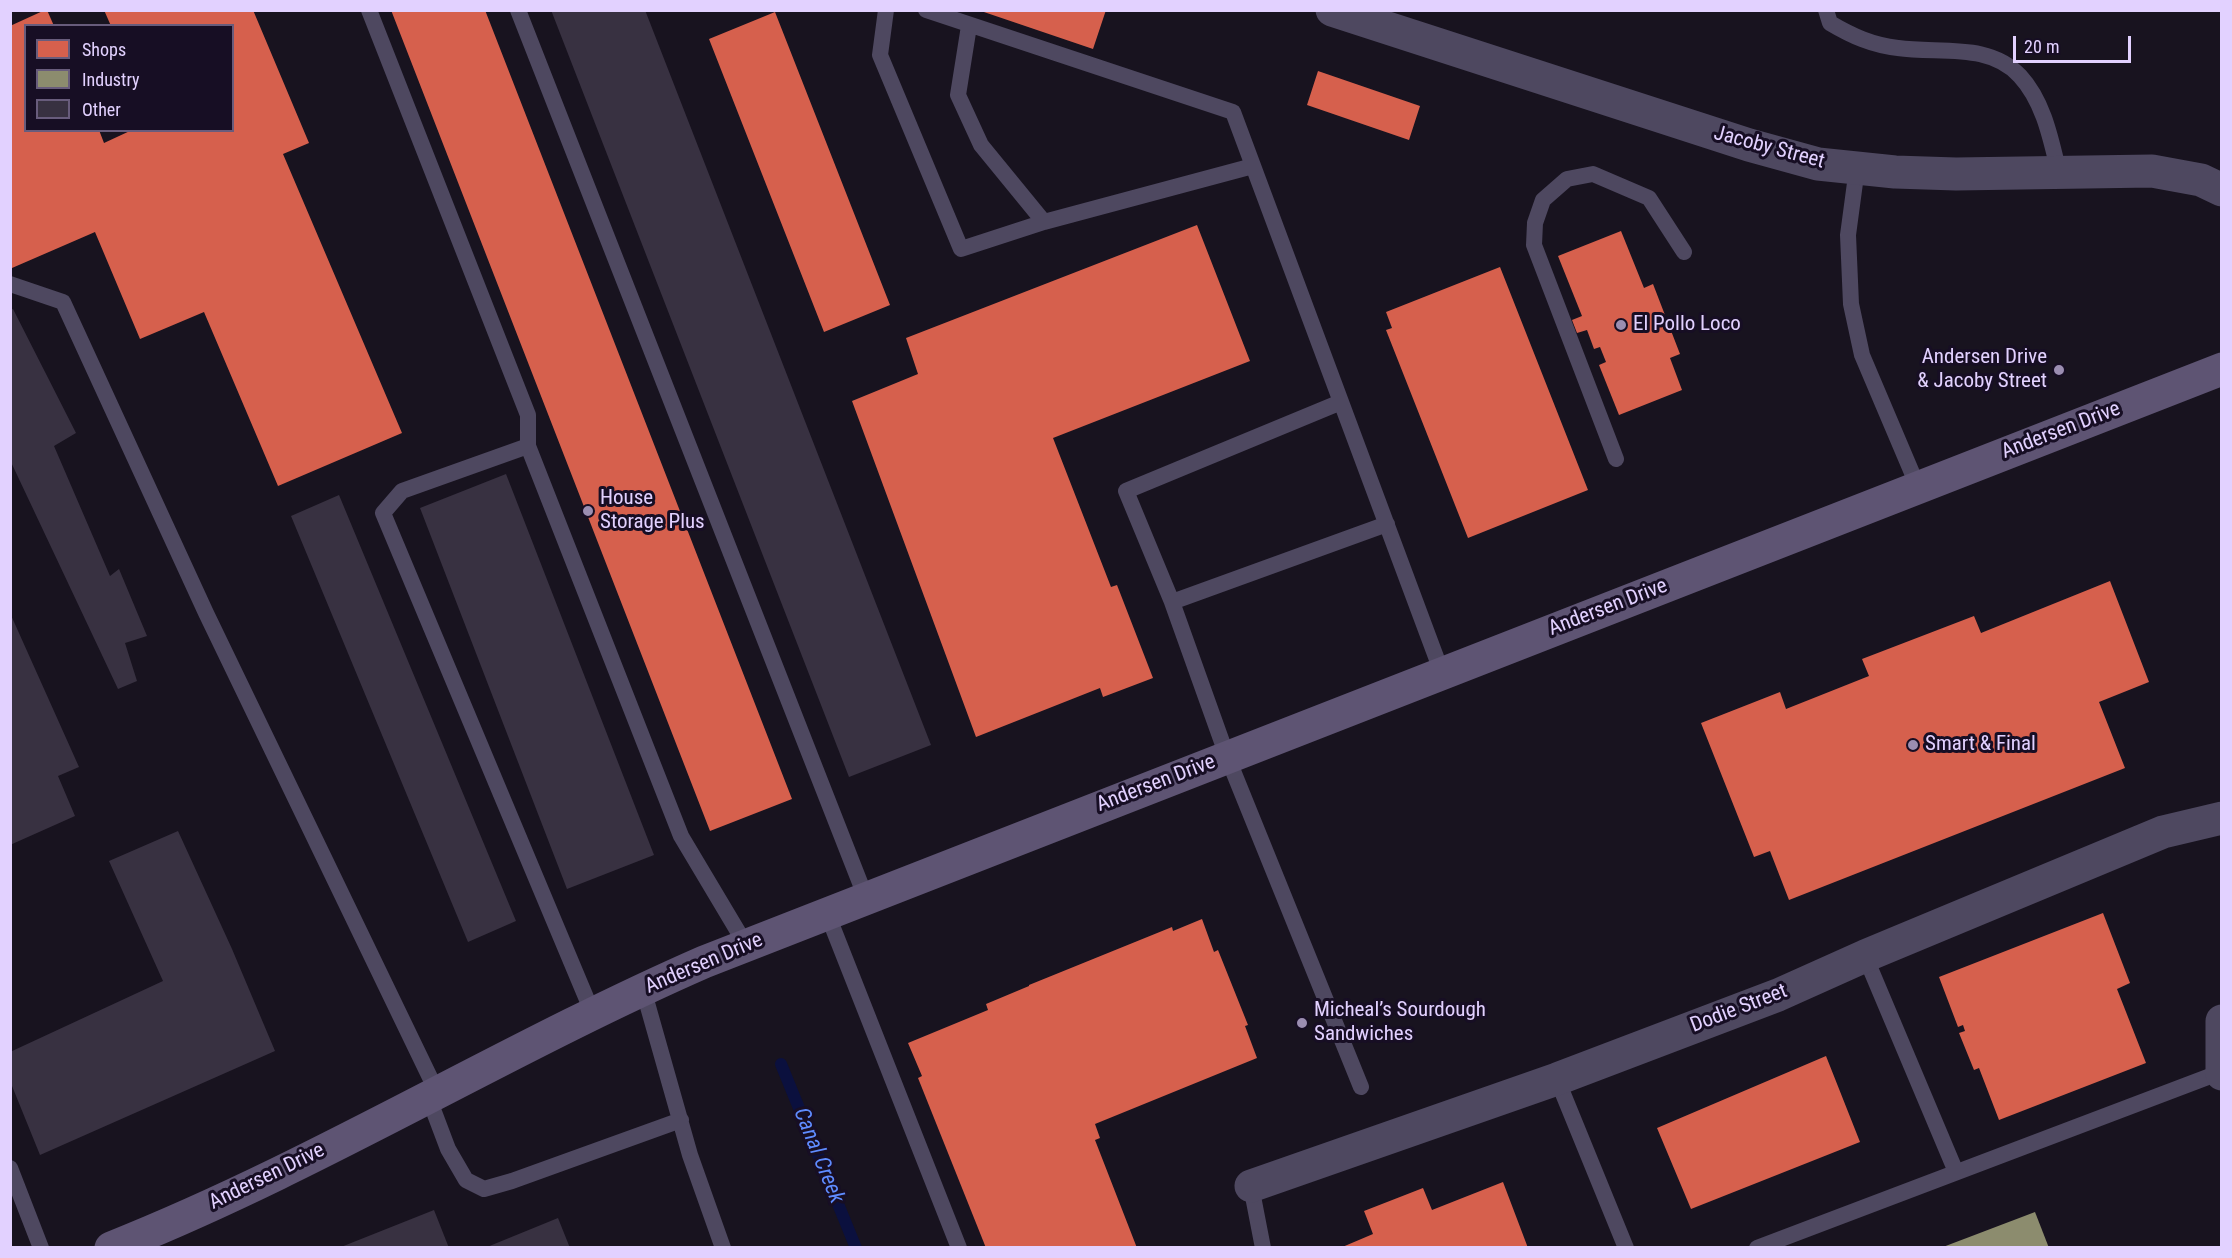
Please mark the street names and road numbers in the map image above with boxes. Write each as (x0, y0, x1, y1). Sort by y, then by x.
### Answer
street label: Jacoby Street (1711, 121, 1827, 175)
street label: Andersen Drive (1998, 397, 2124, 465)
street label: Andersen Drive (1545, 574, 1671, 642)
street label: Andersen Drive (1093, 750, 1219, 818)
street label: Andersen Drive (641, 928, 767, 1000)
street label: Dodie Street (1687, 979, 1791, 1039)
street label: Andersen Drive (205, 1138, 329, 1216)

